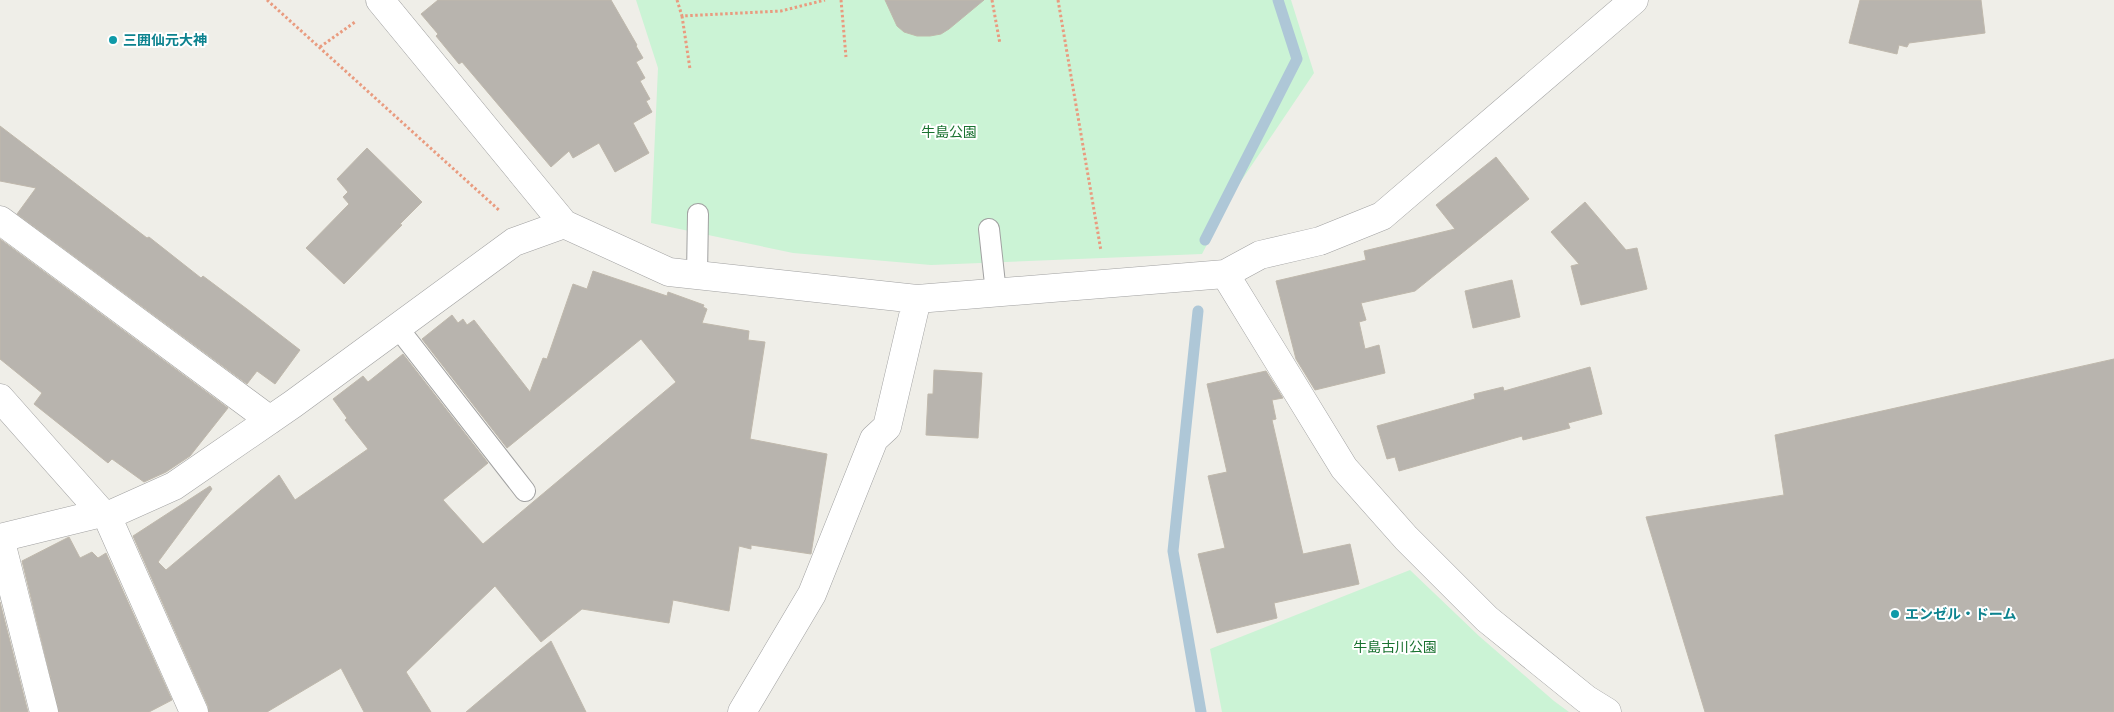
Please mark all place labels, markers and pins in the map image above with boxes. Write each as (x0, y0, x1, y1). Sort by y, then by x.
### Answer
place label: 三囲仙元大神 (123, 31, 207, 48)
marker: 三囲仙元大神 (107, 34, 119, 46)
place label: エンゼル・ドーム (1905, 605, 2017, 622)
marker: エンゼル・ドーム (1889, 608, 1901, 620)

